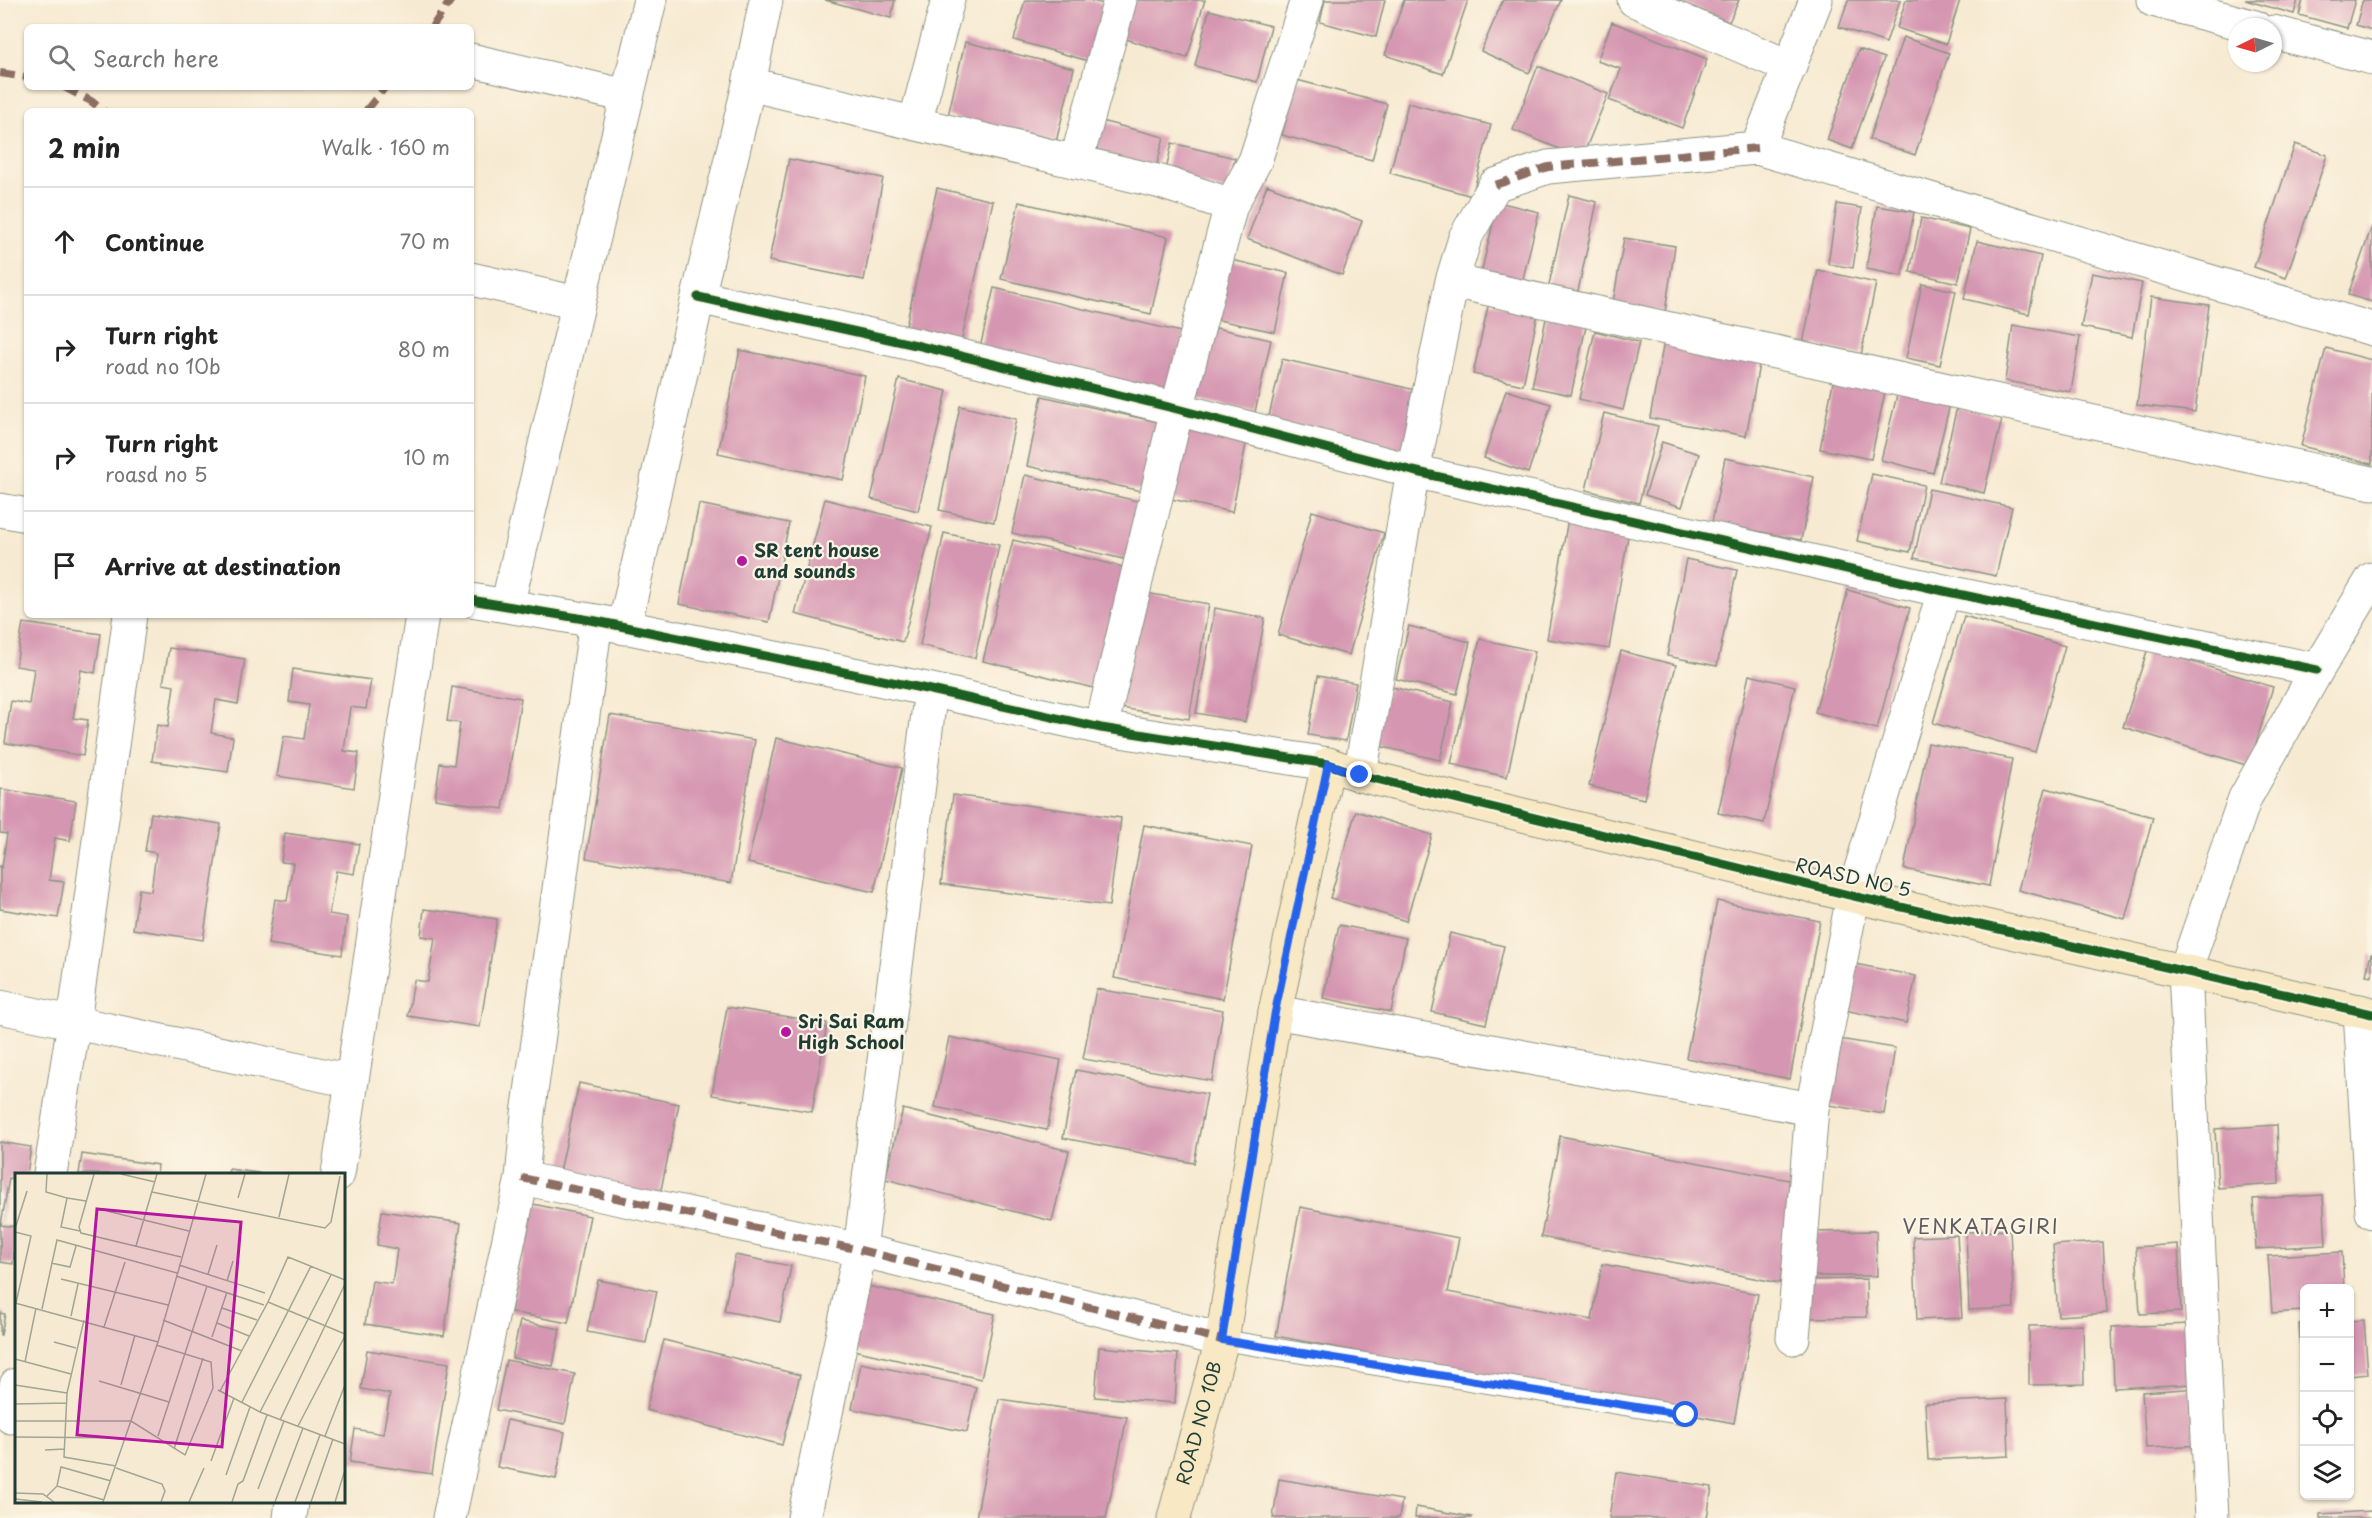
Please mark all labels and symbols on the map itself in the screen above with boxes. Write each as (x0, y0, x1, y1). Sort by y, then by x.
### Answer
north arrow (2228, 18, 2282, 72)
place label: SR tent house and sounds (754, 536, 879, 584)
marker: SR tent house and sounds (735, 554, 749, 568)
route end (1346, 761, 1372, 787)
street label: ROASD NO 5 (1793, 850, 1914, 903)
place label: Sri Sai Ram High School (798, 1007, 905, 1055)
marker: Sri Sai Ram High School (779, 1025, 793, 1039)
inset map (15, 1173, 345, 1503)
district label: VENKATAGIRI (1903, 1211, 2059, 1241)
street label: ROAD NO 10B (1168, 1358, 1228, 1488)
route start (1672, 1401, 1698, 1427)

